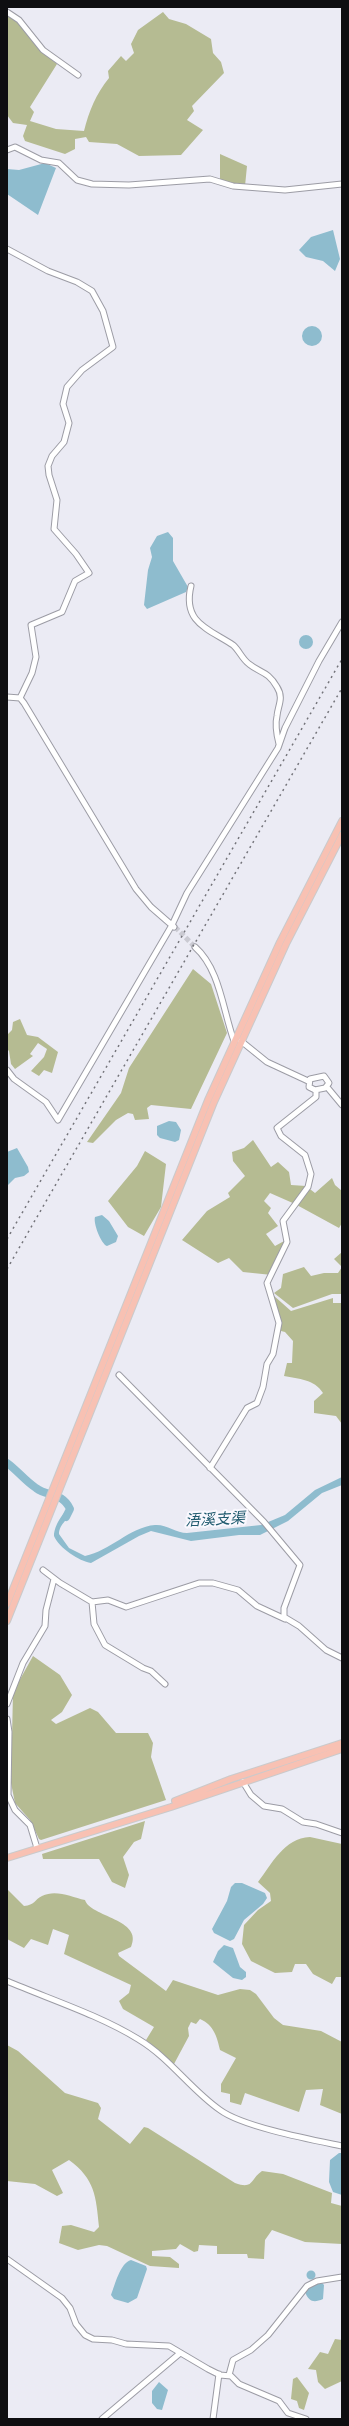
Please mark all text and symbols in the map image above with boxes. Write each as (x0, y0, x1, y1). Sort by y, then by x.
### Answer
water label: 浯溪支渠 (185, 1509, 245, 1531)

